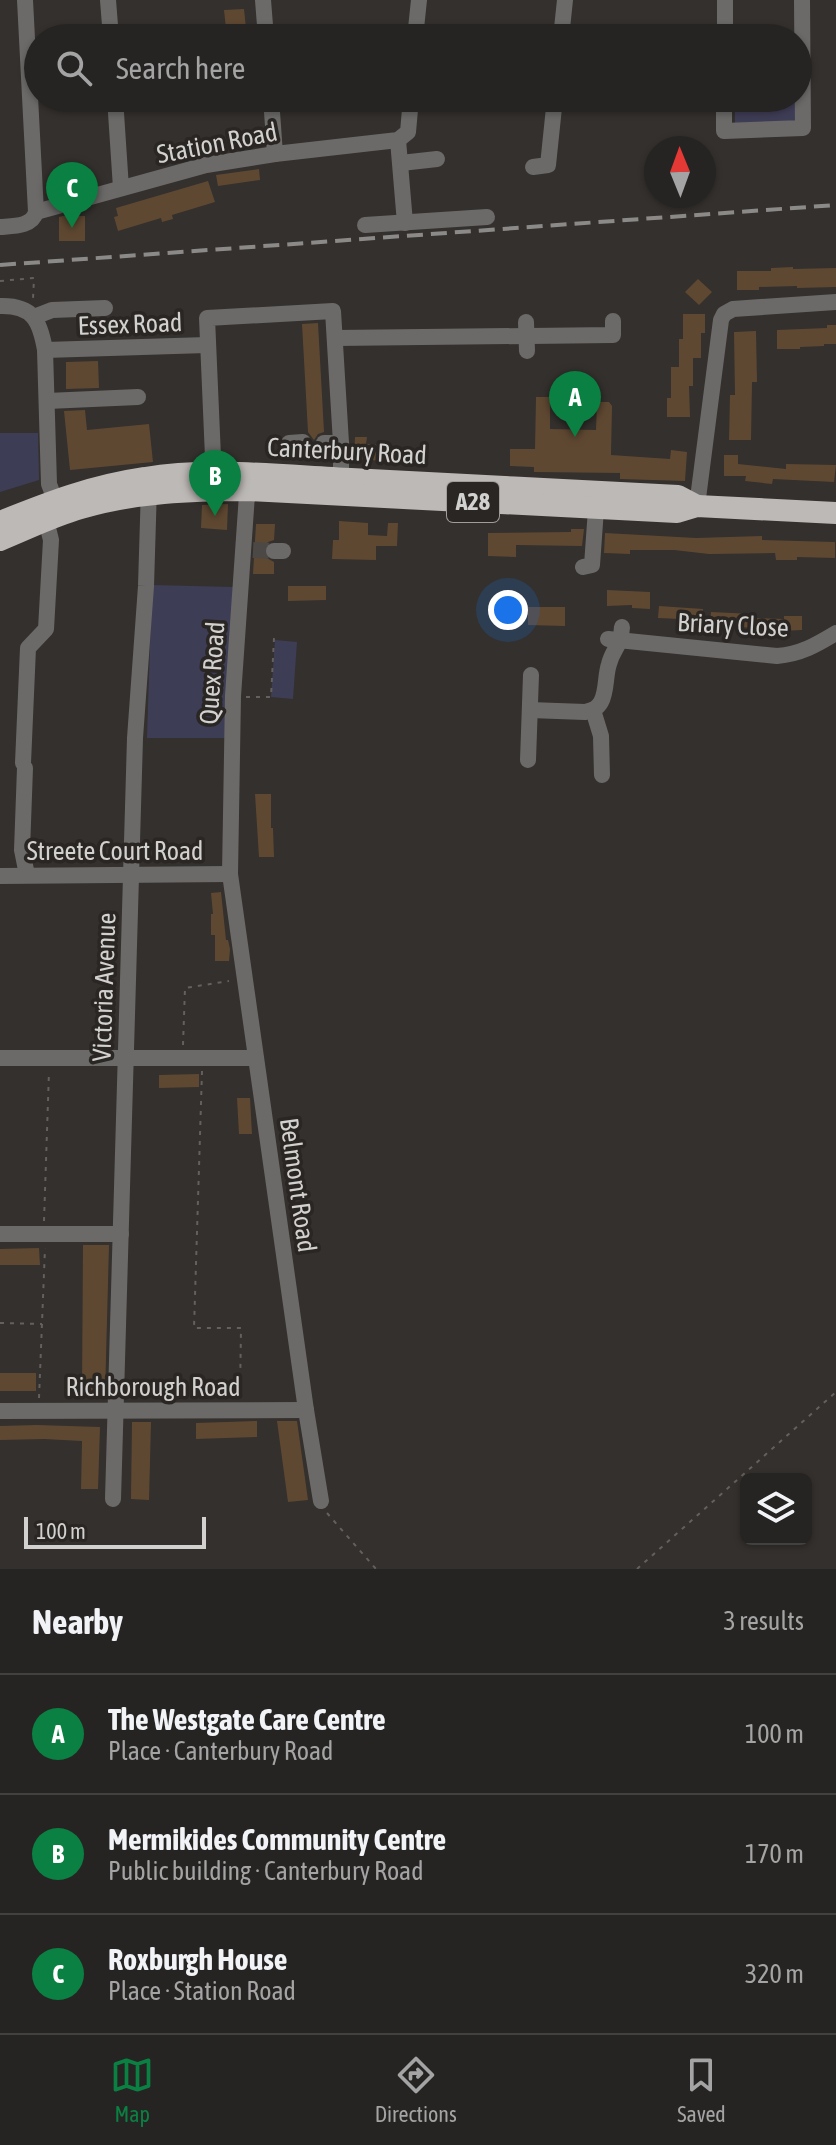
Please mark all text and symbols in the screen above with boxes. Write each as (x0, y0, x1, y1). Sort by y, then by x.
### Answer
search box (24, 24, 812, 112)
icon: search (52, 46, 96, 90)
text: Search here (116, 51, 245, 85)
street label: Station Road (154, 117, 280, 169)
north arrow (644, 136, 716, 208)
pin: C (46, 162, 98, 228)
street label: Essex Road (77, 307, 183, 341)
pin: A (549, 371, 601, 437)
street label: Canterbury Road (267, 432, 427, 470)
pin: B (189, 450, 241, 516)
road number: A28 (447, 482, 499, 522)
your location (488, 590, 528, 630)
street label: Briary Close (677, 607, 789, 643)
street label: Quex Road (193, 621, 231, 725)
street label: Streete Court Road (27, 836, 203, 866)
street label: Victoria Avenue (86, 912, 122, 1062)
street label: Belmont Road (274, 1116, 322, 1254)
street label: Richborough Road (65, 1372, 241, 1402)
map controls (740, 1473, 812, 1545)
button: layers (740, 1473, 812, 1545)
scale bar (24, 1513, 206, 1549)
text: 100 m (36, 1518, 86, 1544)
text: Nearby (32, 1602, 123, 1641)
text: 3 results (723, 1606, 804, 1636)
text: The Westgate Care Centre (108, 1702, 386, 1736)
text: A (52, 1719, 64, 1749)
text: 100 m (745, 1719, 804, 1749)
text: Place · Canterbury Road (108, 1736, 333, 1766)
text: Mermikides Community Centre (108, 1822, 446, 1856)
text: B (52, 1839, 64, 1869)
text: 170 m (745, 1839, 804, 1869)
text: Public building · Canterbury Road (108, 1856, 424, 1886)
text: Roxburgh House (108, 1942, 287, 1976)
text: C (52, 1959, 64, 1989)
text: 320 m (745, 1959, 804, 1989)
text: Place · Station Road (108, 1976, 296, 2006)
tab: Map (110, 2053, 154, 2127)
tab: Directions (375, 2053, 457, 2127)
tab: Saved (677, 2053, 726, 2127)

